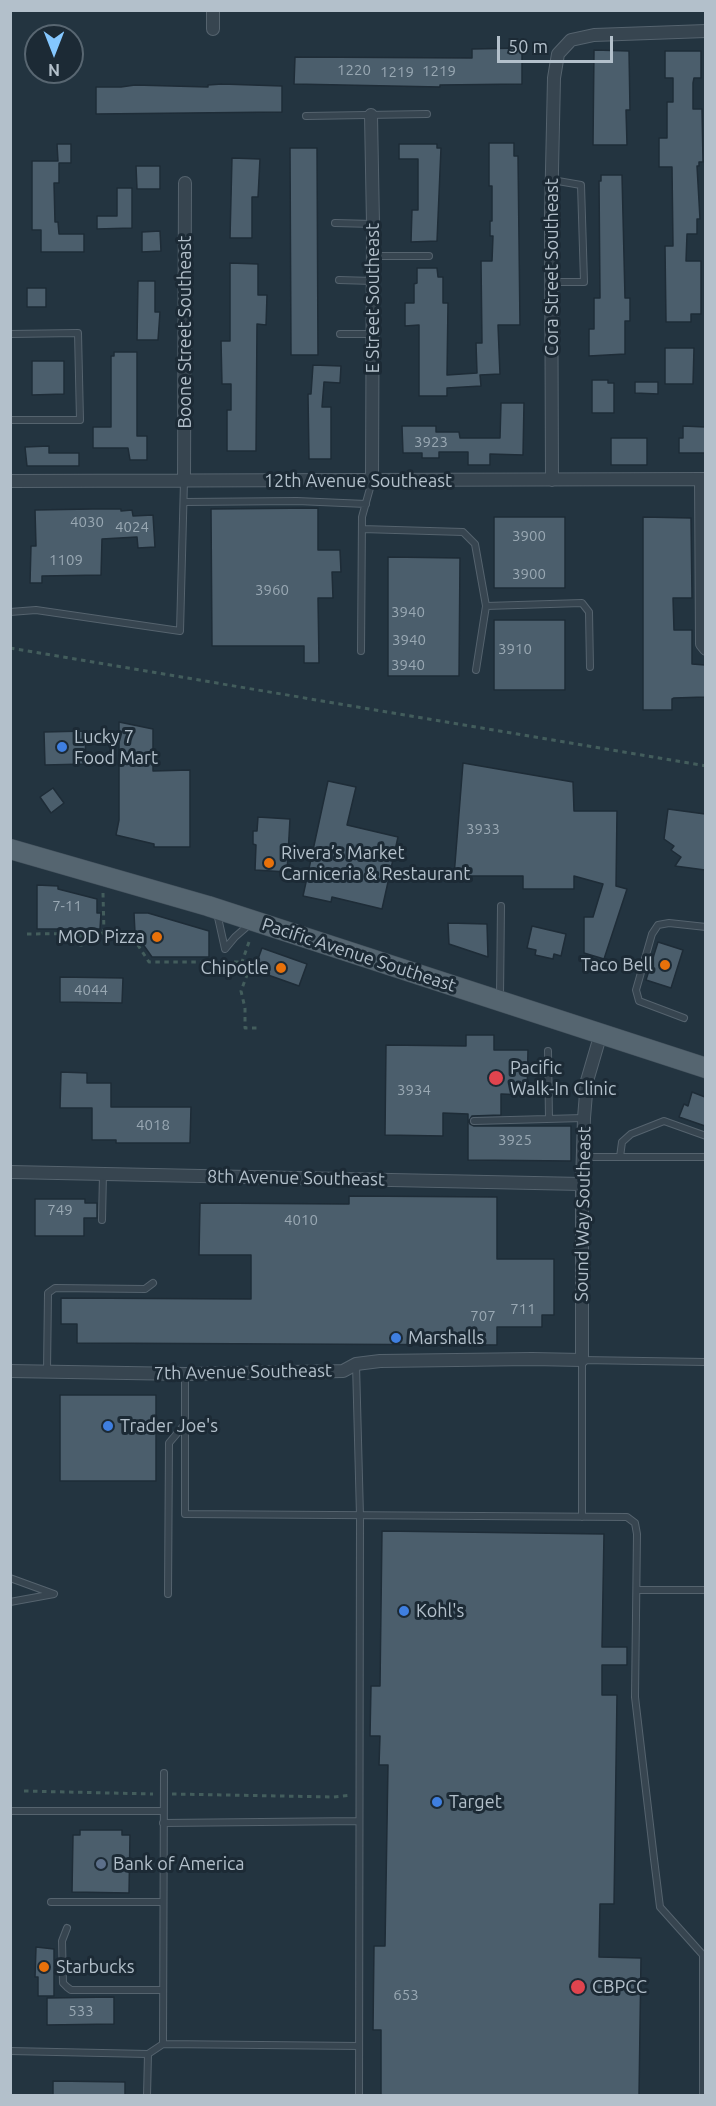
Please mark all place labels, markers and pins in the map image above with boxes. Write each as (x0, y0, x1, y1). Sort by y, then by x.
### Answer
place label: Lucky 7 Food Mart (74, 726, 158, 768)
marker: Lucky 7 Food Mart (55, 740, 69, 754)
place label: Rivera’s Market Carniceria & Restaurant (281, 842, 470, 884)
marker: Rivera’s Market Carniceria & Restaurant (262, 856, 276, 870)
place label: MOD Pizza (58, 926, 145, 948)
marker: MOD Pizza (150, 930, 164, 944)
place label: Taco Bell (581, 954, 653, 976)
place label: Chipotle (201, 957, 269, 979)
marker: Taco Bell (658, 958, 672, 972)
marker: Chipotle (274, 961, 288, 975)
place label: Pacific Walk-In Clinic (510, 1057, 616, 1100)
marker: Pacific Walk-In Clinic (487, 1069, 505, 1087)
place label: Marshalls (408, 1327, 484, 1349)
marker: Marshalls (389, 1331, 403, 1345)
place label: Trader Joe's (120, 1415, 218, 1437)
marker: Trader Joe's (101, 1419, 115, 1433)
place label: Kohl's (416, 1600, 464, 1622)
marker: Kohl's (397, 1604, 411, 1618)
place label: Target (449, 1791, 502, 1813)
marker: Target (430, 1795, 444, 1809)
place label: Bank of America (113, 1853, 245, 1875)
marker: Bank of America (94, 1857, 108, 1871)
place label: Starbucks (56, 1956, 135, 1978)
marker: Starbucks (37, 1960, 51, 1974)
place label: CBPCC (592, 1976, 647, 1998)
marker: CBPCC (569, 1978, 587, 1996)

